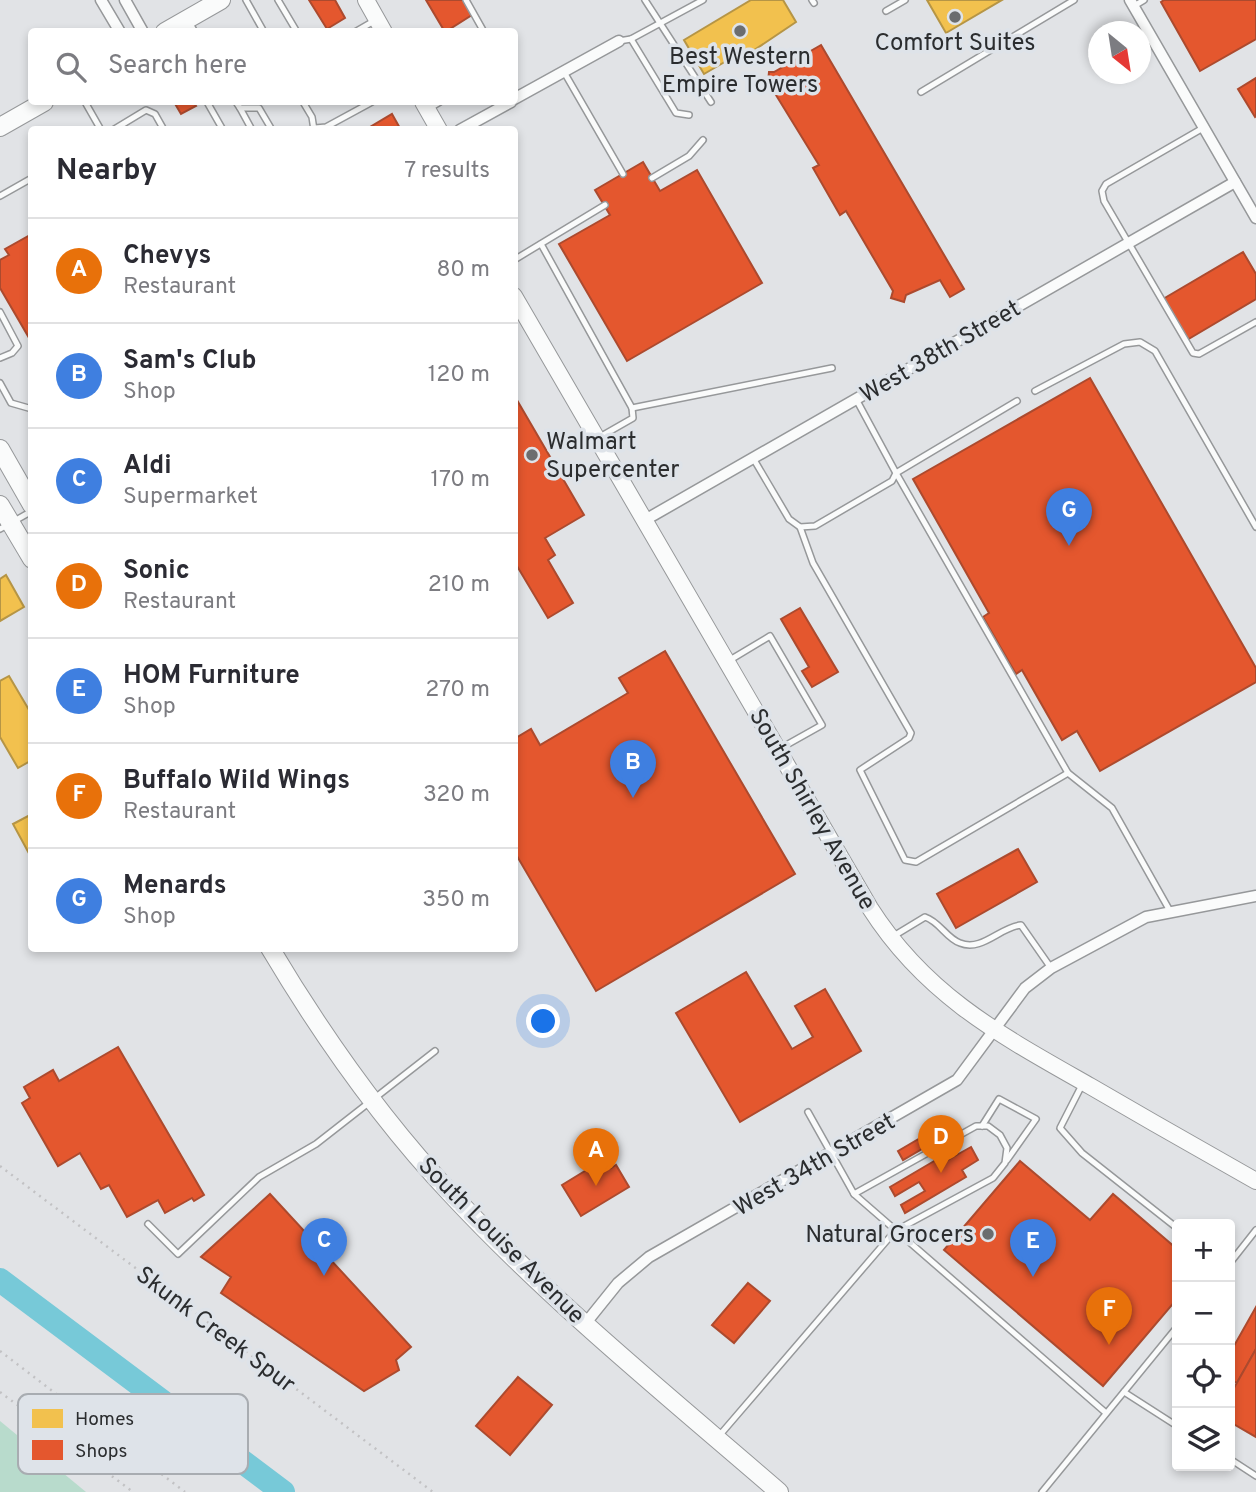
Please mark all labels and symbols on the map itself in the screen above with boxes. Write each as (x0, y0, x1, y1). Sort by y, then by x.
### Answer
marker: Comfort Suites (947, 9, 963, 25)
north arrow (1088, 21, 1151, 84)
marker: Best Western Empire Towers (732, 23, 748, 39)
place label: Comfort Suites (874, 29, 1036, 59)
place label: Best Western Empire Towers (662, 43, 818, 101)
street label: West 38th Street (855, 295, 1027, 411)
place label: Walmart Supercenter (546, 428, 680, 486)
marker: Walmart Supercenter (524, 447, 540, 463)
pin: G (1046, 488, 1092, 546)
street label: South Shirley Avenue (741, 704, 881, 916)
pin: B (610, 740, 656, 798)
your location (526, 1004, 560, 1038)
street label: West 34th Street (729, 1107, 901, 1224)
pin: D (918, 1115, 964, 1173)
pin: A (573, 1128, 619, 1186)
street label: South Louise Avenue (411, 1152, 590, 1331)
pin: C (301, 1218, 347, 1276)
pin: E (1010, 1219, 1056, 1277)
place label: Natural Grocers (805, 1221, 974, 1251)
marker: Natural Grocers (980, 1226, 996, 1242)
street label: Skunk Creek Spur (129, 1261, 301, 1400)
pin: F (1086, 1287, 1132, 1345)
legend (18, 1394, 248, 1474)
text: Homes (75, 1408, 134, 1432)
text: Shops (75, 1440, 127, 1464)

